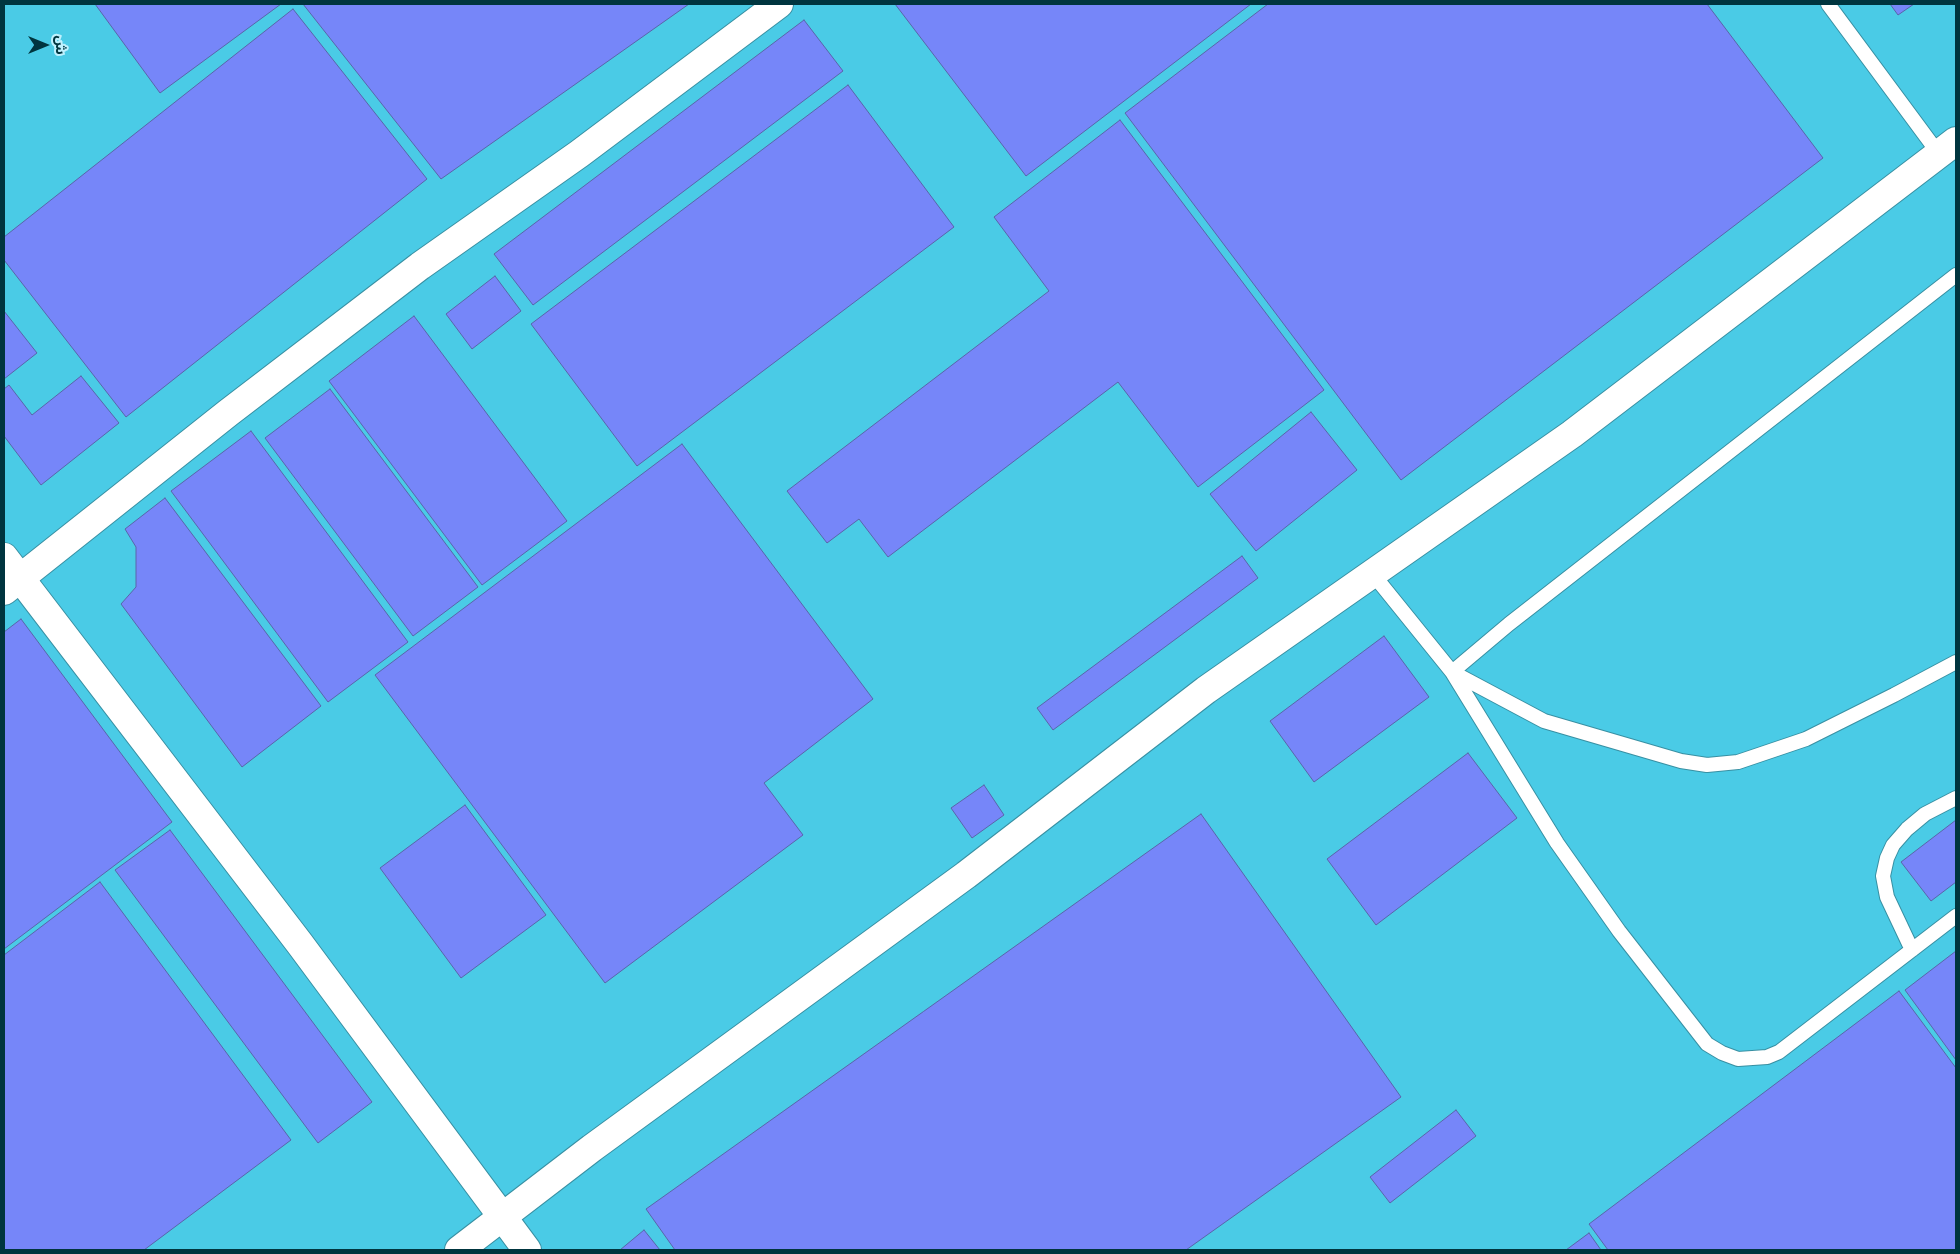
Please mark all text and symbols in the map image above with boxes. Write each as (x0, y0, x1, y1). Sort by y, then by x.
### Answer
north arrow (20, 20, 70, 70)
text: ش (52, 35, 69, 55)

